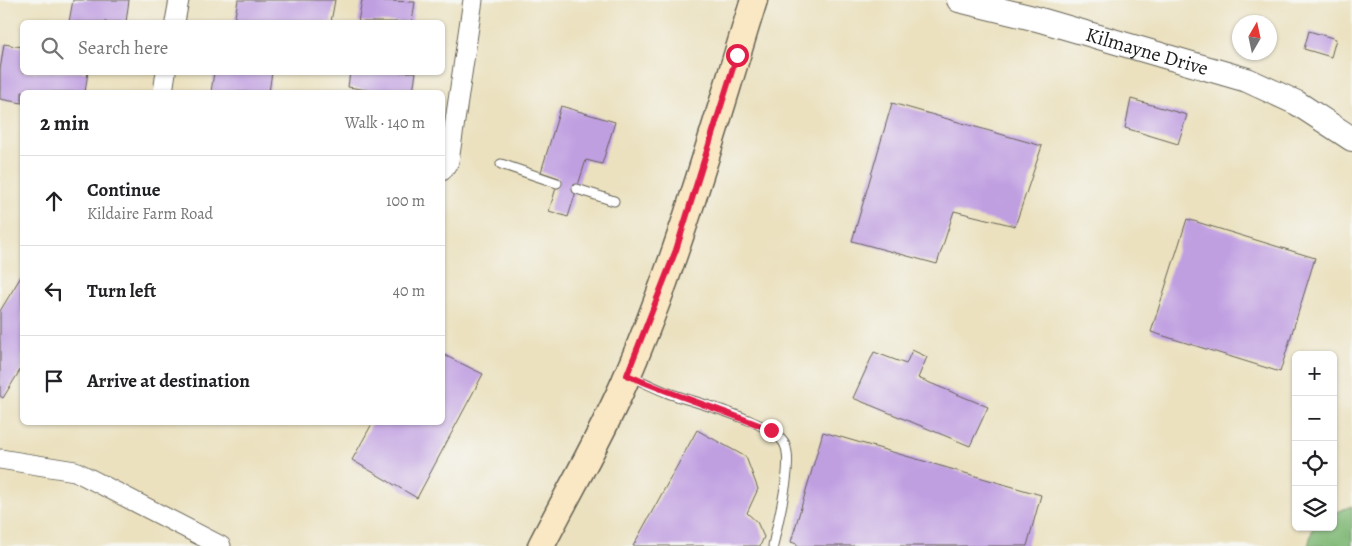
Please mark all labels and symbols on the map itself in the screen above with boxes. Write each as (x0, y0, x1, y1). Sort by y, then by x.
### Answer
north arrow (1232, 15, 1277, 60)
street label: Kilmayne Drive (1083, 20, 1212, 82)
route start (726, 44, 749, 67)
route end (760, 419, 783, 442)

